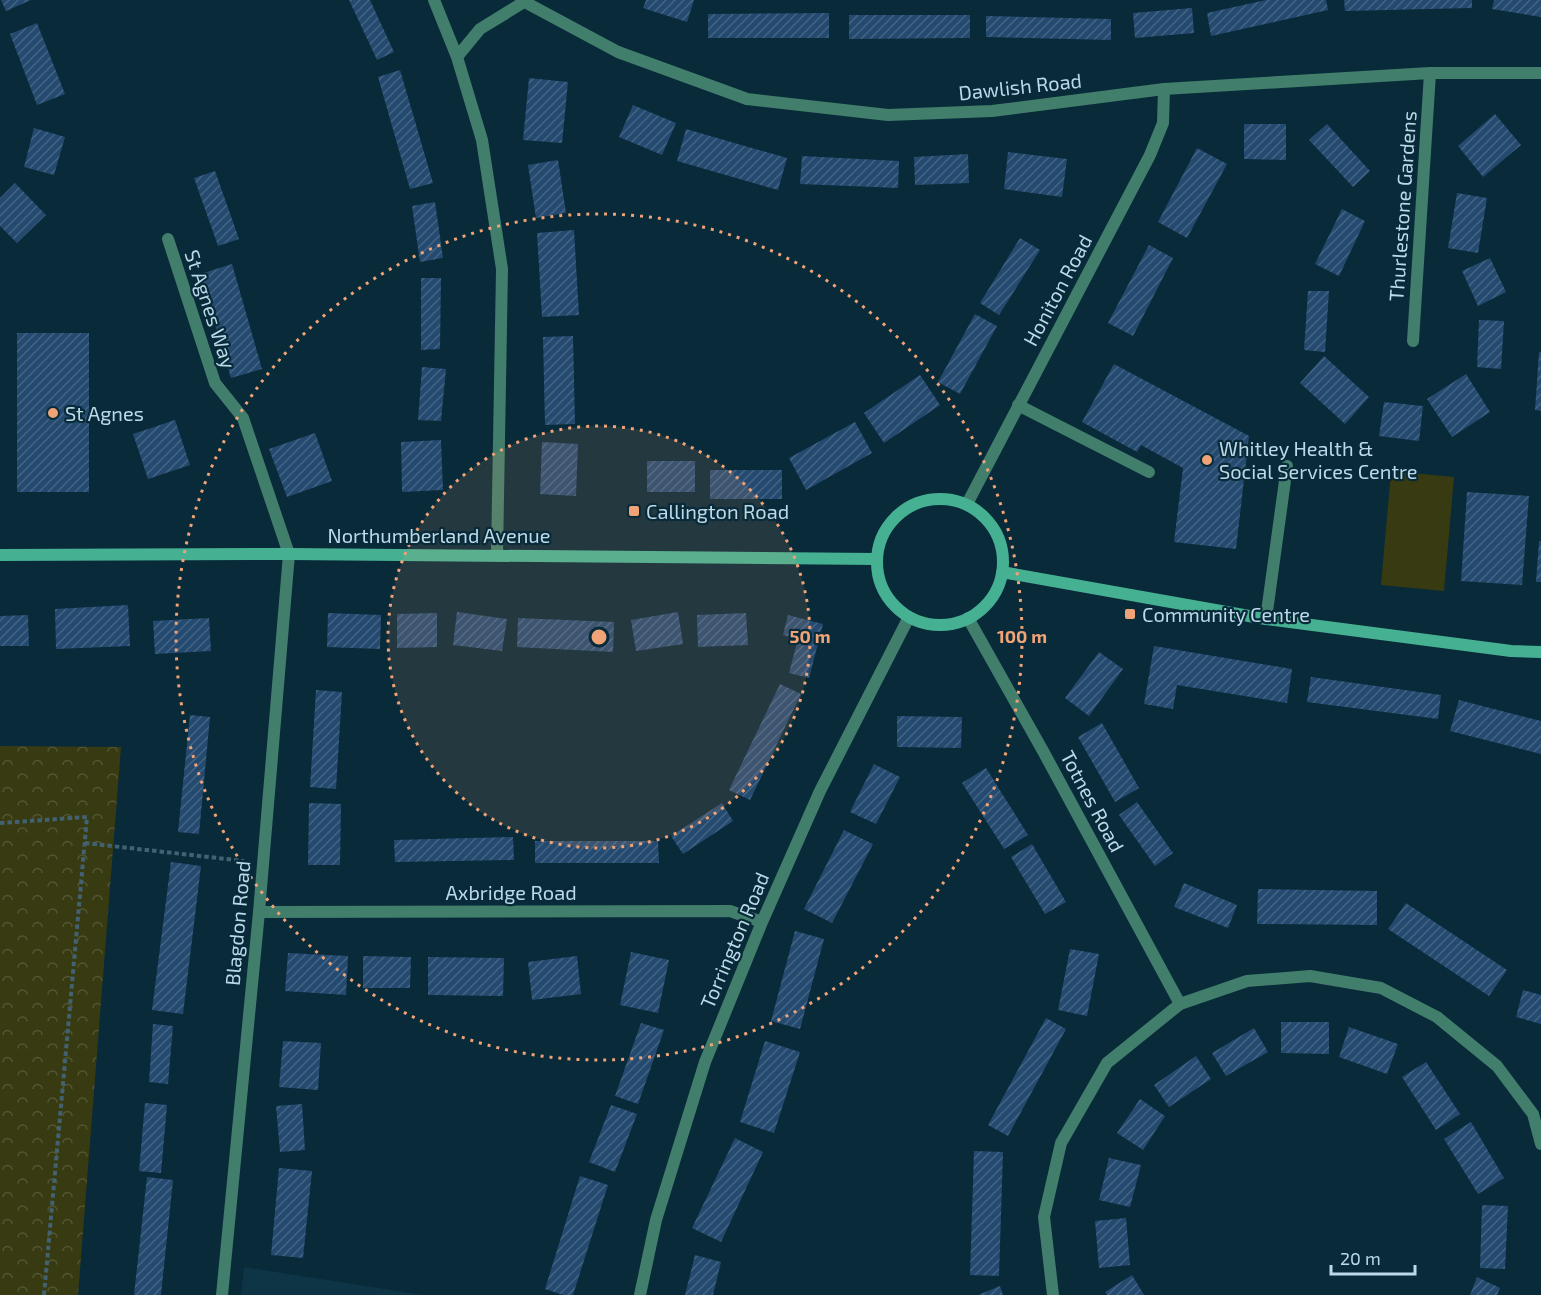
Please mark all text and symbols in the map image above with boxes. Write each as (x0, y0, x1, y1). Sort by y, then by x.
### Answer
street label: Dawlish Road (957, 68, 1083, 104)
street label: Thurlestone Gardens (1383, 110, 1421, 302)
street label: Honiton Road (1018, 230, 1096, 350)
street label: St Agnes Way (181, 247, 242, 372)
place label: St Agnes (65, 401, 144, 425)
marker: St Agnes (46, 406, 60, 420)
place label: Whitley Health & Social Services Centre (1219, 436, 1418, 483)
marker: Whitley Health & Social Services Centre (1200, 453, 1214, 467)
place label: Callington Road (646, 499, 789, 523)
marker: Callington Road (627, 504, 641, 518)
street label: Northumberland Avenue (328, 523, 550, 547)
place label: Community Centre (1142, 602, 1310, 626)
marker: Community Centre (1123, 607, 1137, 621)
text: 50 m (789, 625, 831, 647)
text: 100 m (997, 625, 1047, 647)
centre of rings (589, 627, 609, 647)
street label: Totnes Road (1056, 746, 1130, 856)
street label: Blagdon Road (220, 860, 254, 986)
street label: Torrington Road (695, 868, 773, 1012)
street label: Axbridge Road (445, 880, 577, 904)
scale bar (1331, 1238, 1415, 1276)
text: 20 m (1340, 1247, 1381, 1269)

